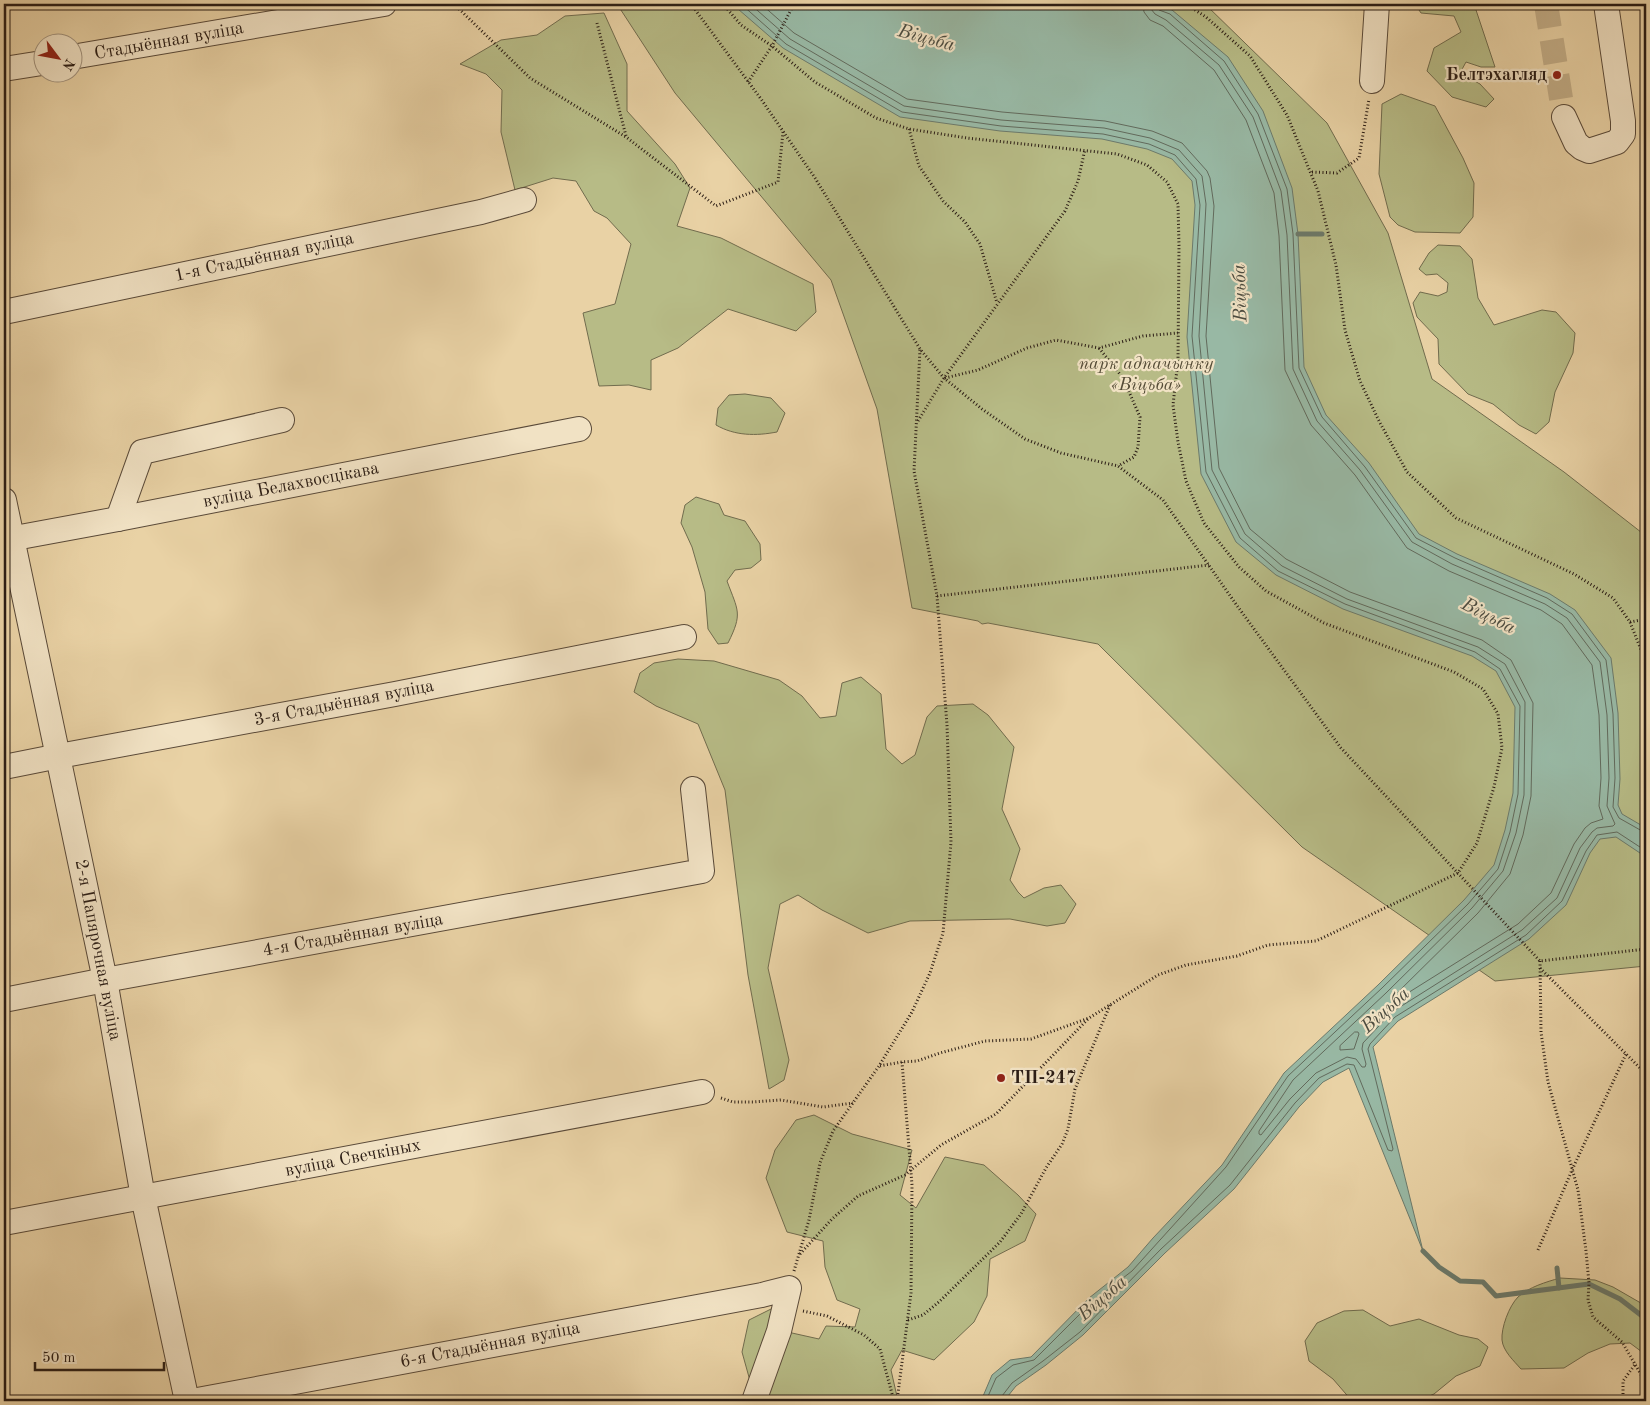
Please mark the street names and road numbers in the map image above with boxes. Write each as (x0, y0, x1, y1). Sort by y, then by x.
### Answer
street label: Стадыённая вуліца (93, 19, 245, 63)
street label: 1-я Стадыённая вуліца (173, 229, 355, 285)
street label: вуліца Белахвосцікава (201, 459, 381, 511)
street label: 3-я Стадыённая вуліца (253, 677, 436, 729)
street label: 2-я Папярочная вуліца (72, 858, 124, 1042)
street label: 4-я Стадыённая вуліца (261, 910, 445, 960)
street label: вуліца Свечкіных (284, 1136, 422, 1180)
street label: 6-я Стадыённая вуліца (399, 1319, 582, 1371)

